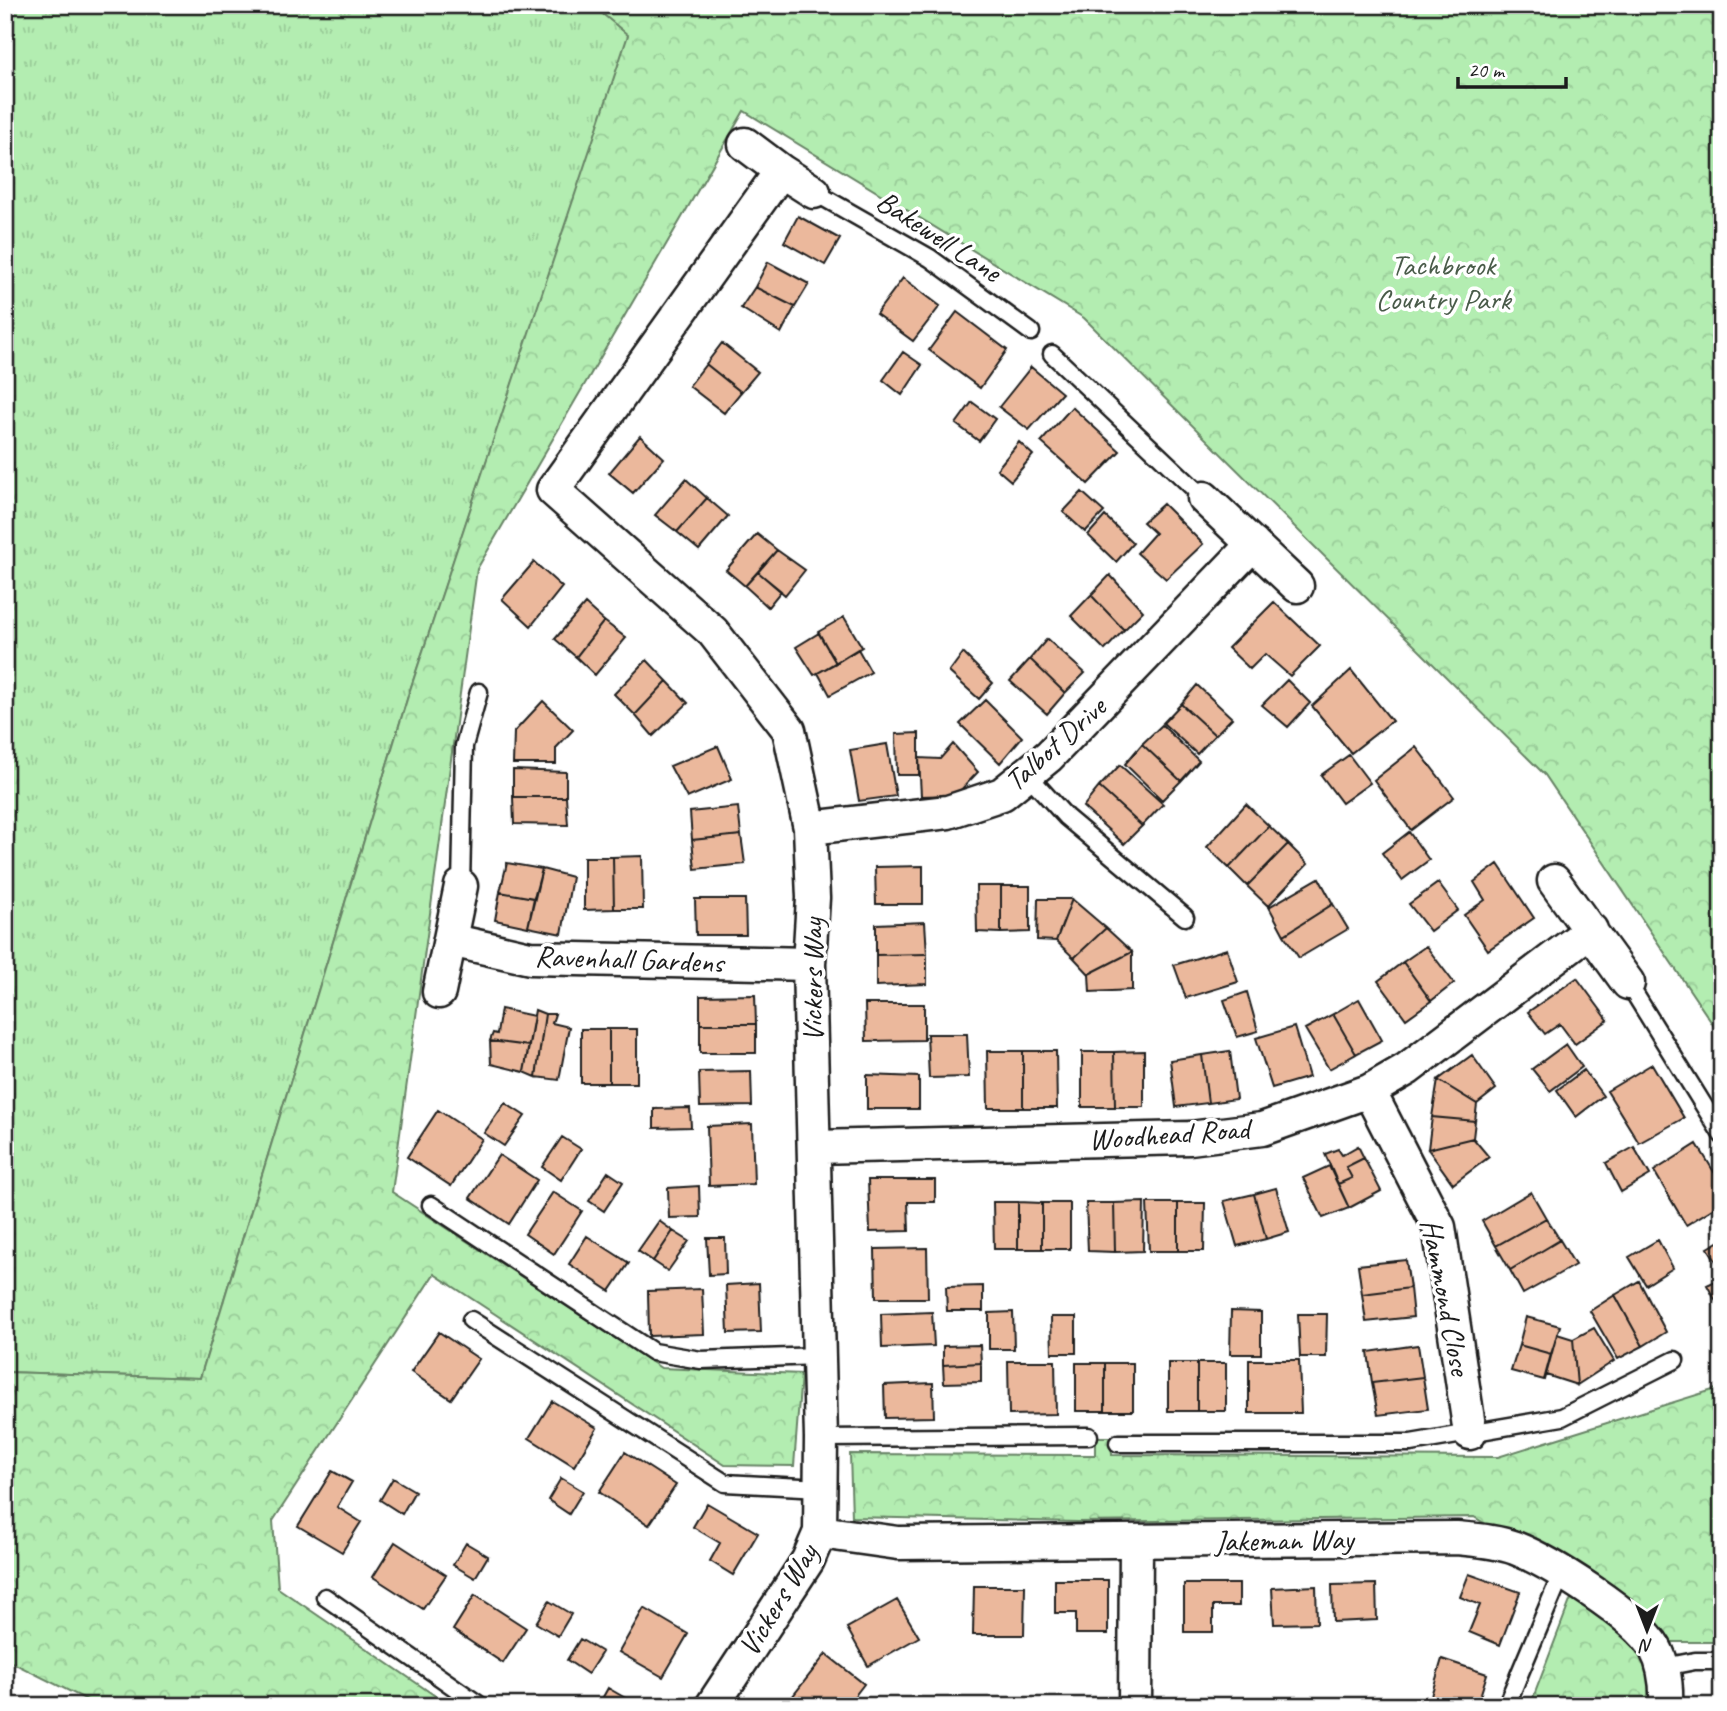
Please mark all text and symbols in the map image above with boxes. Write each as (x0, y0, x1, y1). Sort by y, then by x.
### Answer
scale bar (1458, 46, 1566, 90)
text: 20 m (1468, 57, 1506, 83)
street label: Bakewell Lane (869, 182, 1010, 292)
park label: Tachbrook Country Park (1375, 246, 1513, 318)
street label: Talbot Drive (996, 687, 1115, 800)
street label: Vickers Way (793, 916, 831, 1042)
street label: Ravenhall Gardens (534, 937, 727, 981)
street label: Woodhead Road (1088, 1109, 1255, 1159)
street label: Hammond Close (1412, 1216, 1480, 1380)
street label: Jakeman Way (1212, 1520, 1356, 1560)
street label: Vickers Way (730, 1536, 827, 1663)
north arrow (1612, 1596, 1682, 1666)
text: N (1638, 1634, 1653, 1658)

